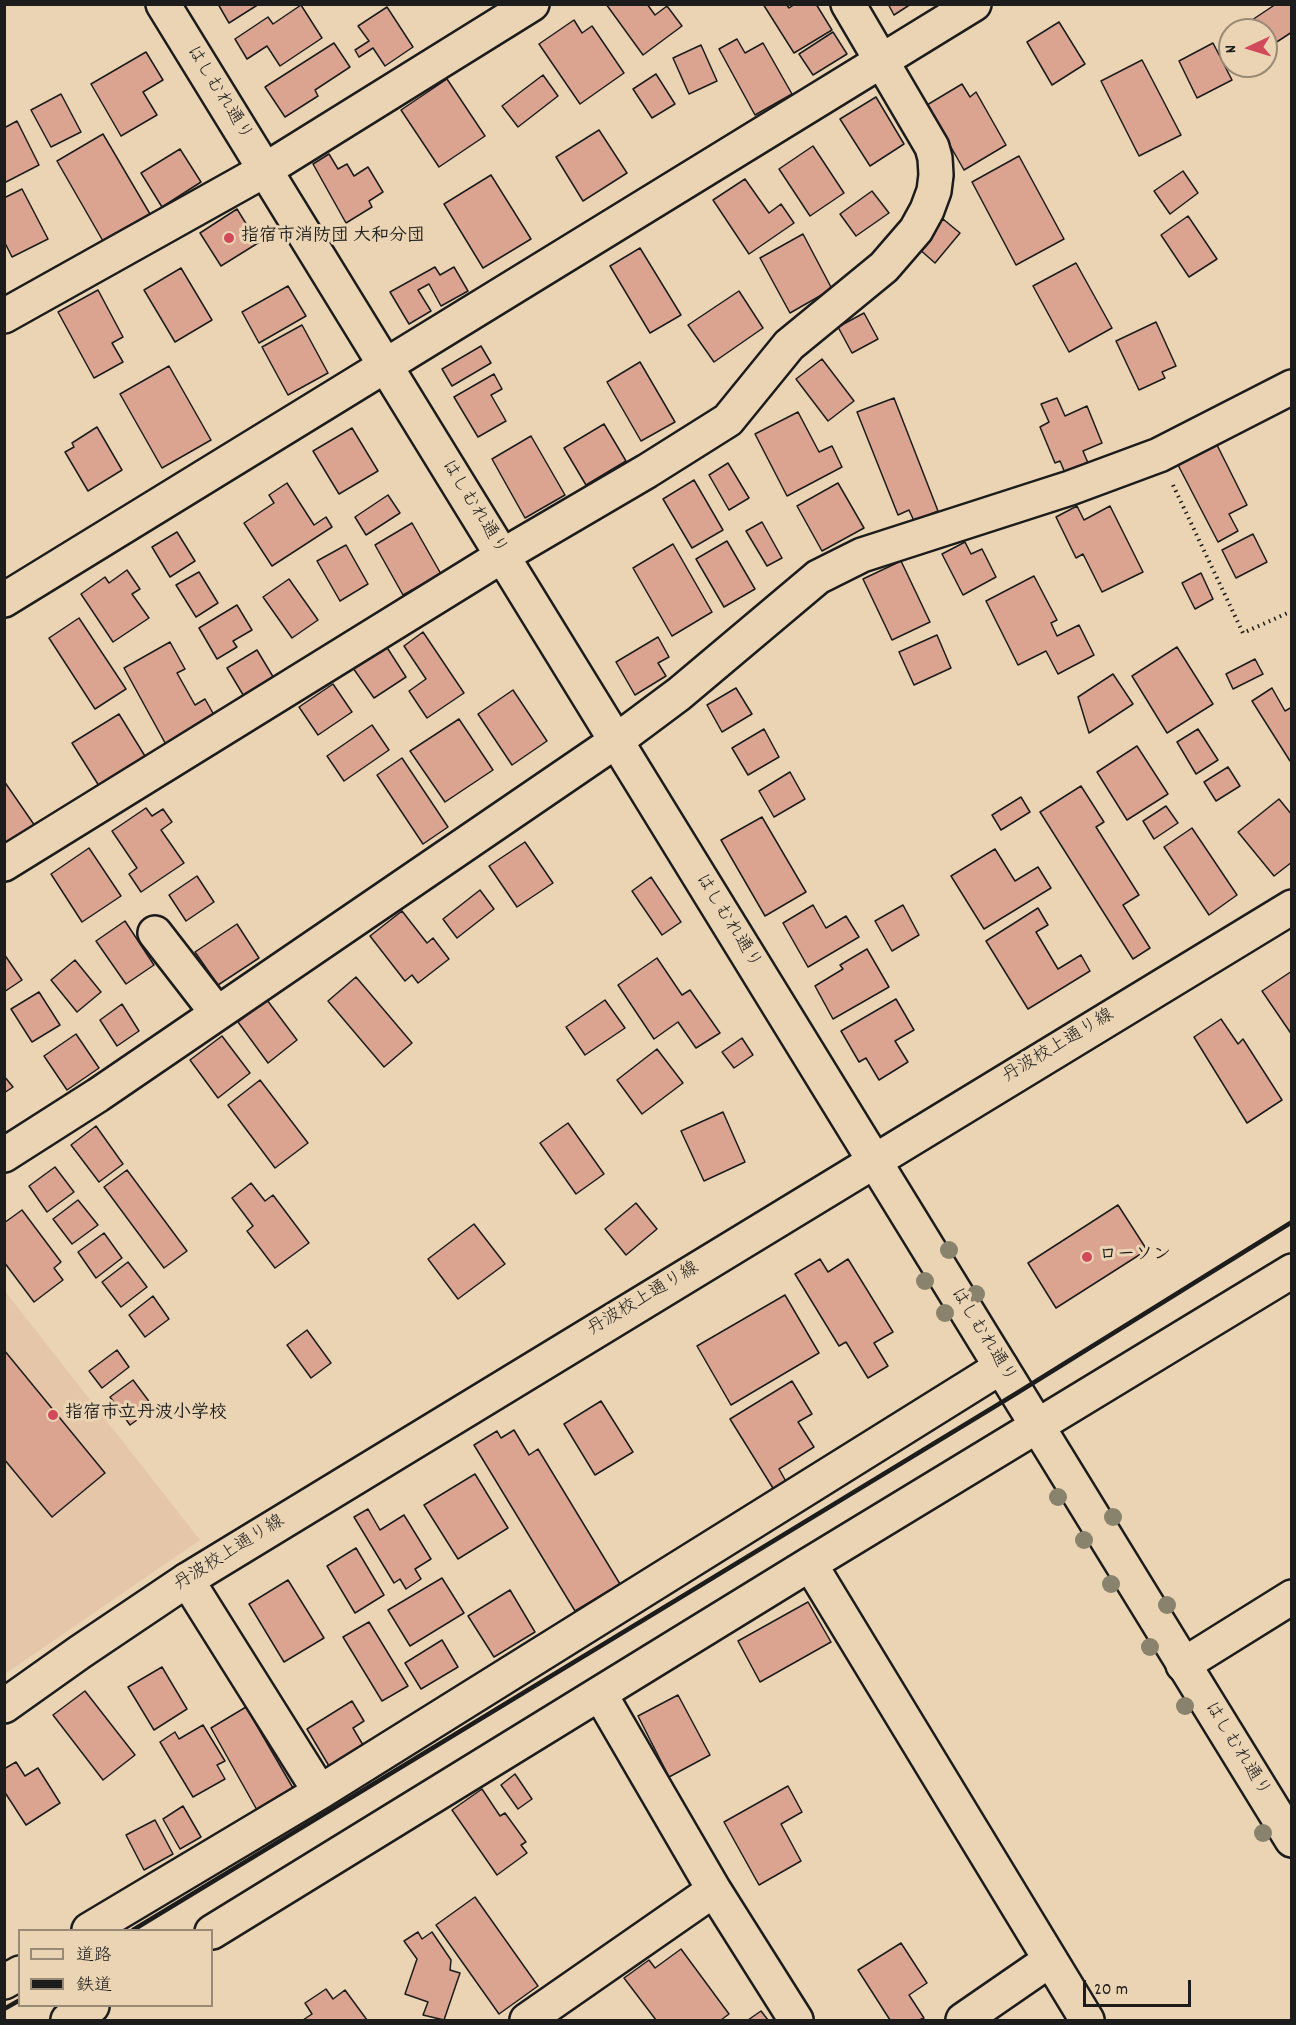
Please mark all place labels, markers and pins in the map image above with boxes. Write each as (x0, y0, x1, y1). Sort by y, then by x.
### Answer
place label: 指宿市消防団 大和分団 (241, 227, 425, 249)
marker: 指宿市消防団 大和分団 (222, 231, 236, 245)
place label: ローソン (1099, 1246, 1171, 1268)
marker: ローソン (1080, 1250, 1094, 1264)
place label: 指宿市立丹波小学校 (65, 1404, 227, 1426)
marker: 指宿市立丹波小学校 (46, 1408, 60, 1422)

